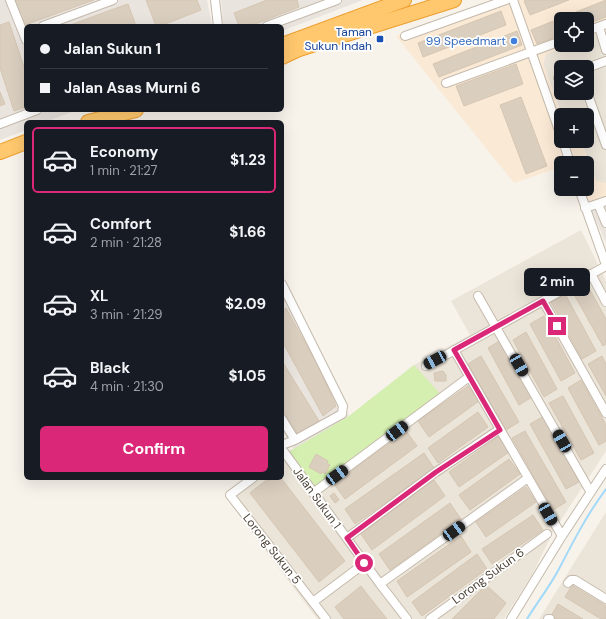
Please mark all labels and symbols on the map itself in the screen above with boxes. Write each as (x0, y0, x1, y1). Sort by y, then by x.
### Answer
place label: Taman Sukun Indah (305, 24, 372, 54)
place label: 99 Speedmart (426, 33, 506, 49)
marker: Taman Sukun Indah (375, 34, 385, 44)
marker: 99 Speedmart (509, 36, 519, 46)
callout: 2 min (524, 268, 590, 296)
route end (548, 317, 566, 335)
car (422, 349, 448, 371)
car (508, 352, 530, 378)
car (384, 419, 410, 443)
car (551, 428, 573, 454)
car (324, 463, 350, 487)
street label: Jalan Sukun 1 (289, 464, 345, 532)
car (537, 501, 559, 527)
street label: Lorong Sukun 5 (239, 510, 305, 588)
car (441, 519, 467, 543)
street label: Lorong Sukun 6 (449, 544, 527, 608)
route start (355, 554, 373, 572)

